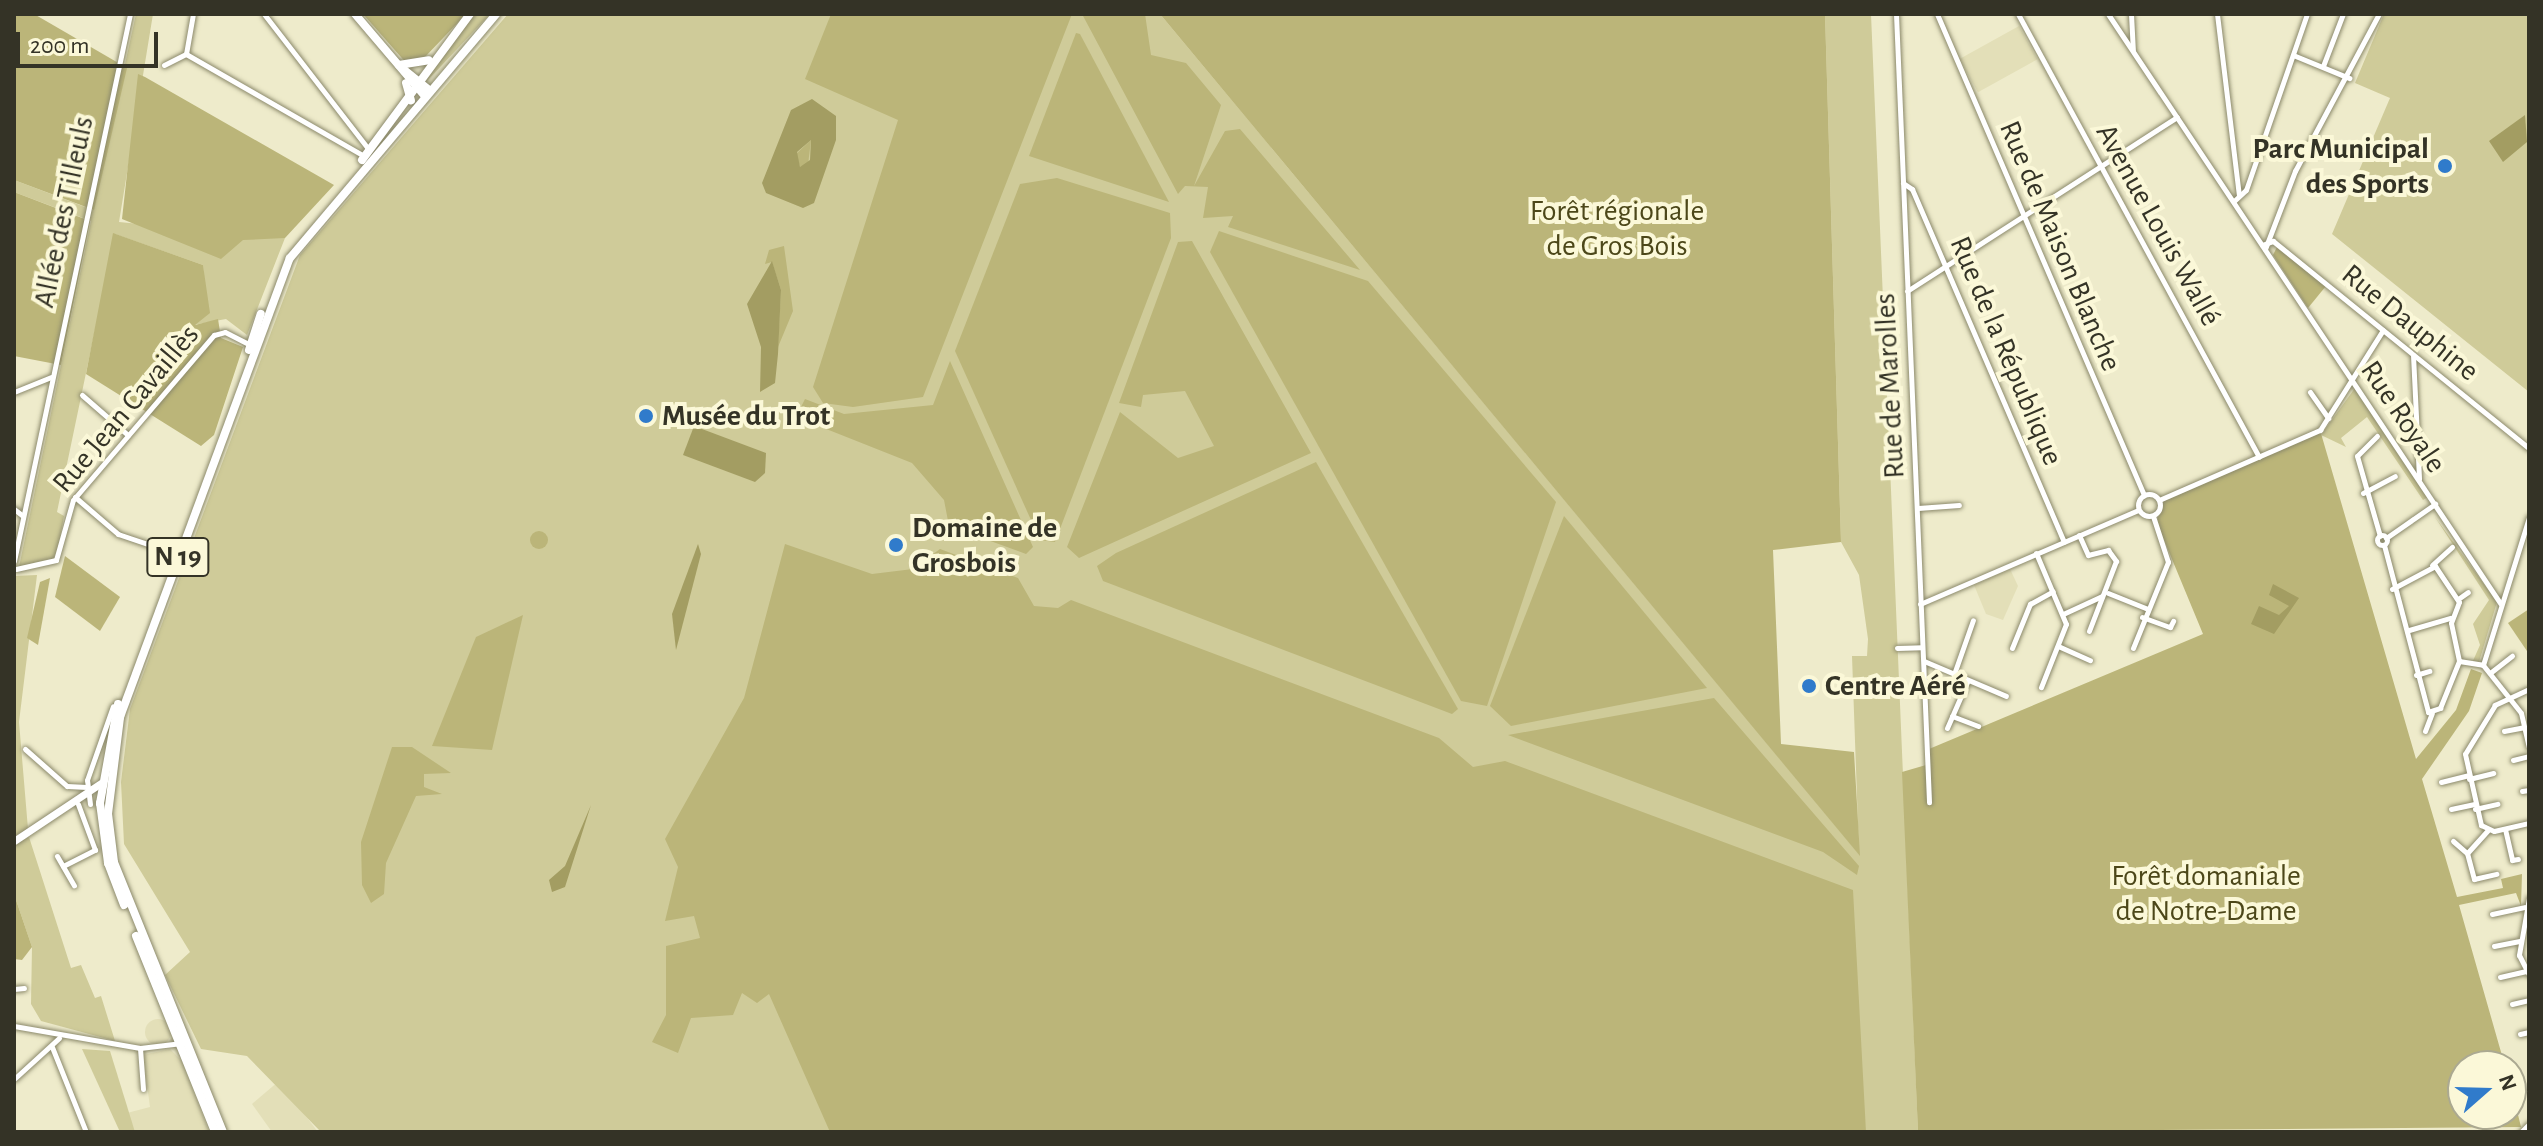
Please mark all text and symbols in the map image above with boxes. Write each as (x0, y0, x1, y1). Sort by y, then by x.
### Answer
scale bar (20, 16, 162, 66)
text: 200 m (30, 34, 89, 58)
street label: Allée des Tilleuls (26, 113, 102, 311)
street label: Rue de Maison Blanche (1991, 115, 2129, 377)
street label: Avenue Louis Wallé (2088, 118, 2228, 332)
place label: Parc Municipal des Sports (2253, 131, 2429, 202)
marker: Parc Municipal des Sports (2436, 157, 2454, 175)
park label: Forêt régionale de Gros Bois (1530, 193, 1704, 264)
street label: Rue de la République (1942, 231, 2070, 471)
street label: Rue Dauphine (2334, 257, 2486, 389)
street label: Rue de Marolles (1867, 292, 1913, 480)
street label: Rue Jean Cavaillès (45, 317, 207, 501)
street label: Rue Royale (2352, 354, 2454, 480)
place label: Musée du Trot (662, 398, 830, 434)
marker: Musée du Trot (637, 407, 655, 425)
place label: Domaine de Grosbois (912, 510, 1057, 580)
road number: N 19 (146, 533, 210, 581)
marker: Domaine de Grosbois (887, 536, 905, 554)
place label: Centre Aéré (1825, 668, 1966, 704)
marker: Centre Aéré (1800, 677, 1818, 695)
park label: Forêt domaniale de Notre-Dame (2111, 858, 2301, 928)
north arrow (2447, 1050, 2527, 1130)
text: N (2495, 1072, 2521, 1093)

